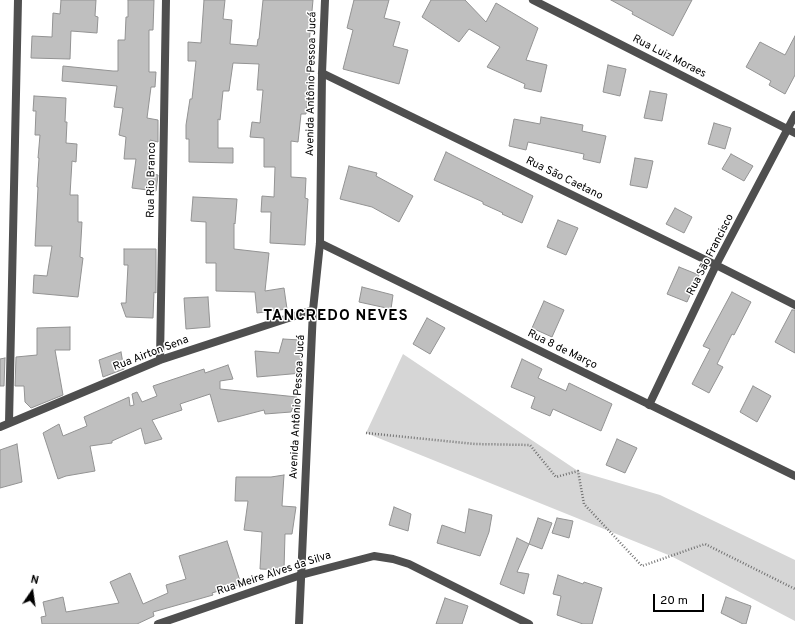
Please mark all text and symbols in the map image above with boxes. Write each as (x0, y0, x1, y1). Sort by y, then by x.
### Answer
street label: Avenida Antônio Pessoa Jucá (304, 12, 320, 156)
street label: Rua Luiz Moraes (630, 33, 708, 81)
street label: Rua Rio Branco (145, 142, 159, 218)
street label: Rua São Caetano (523, 155, 605, 203)
street label: Rua São Francisco (685, 212, 737, 298)
district label: TANCREDO NEVES (263, 308, 409, 326)
street label: Rua 8 de Março (525, 327, 599, 373)
street label: Rua Airton Sena (111, 334, 191, 374)
street label: Avenida Antônio Pessoa Jucá (288, 334, 308, 480)
street label: Rua Meire Alves da Silva (215, 549, 333, 599)
north arrow (12, 572, 52, 612)
text: N (29, 573, 40, 588)
scale bar (655, 586, 706, 612)
text: 20 m (660, 593, 688, 609)

